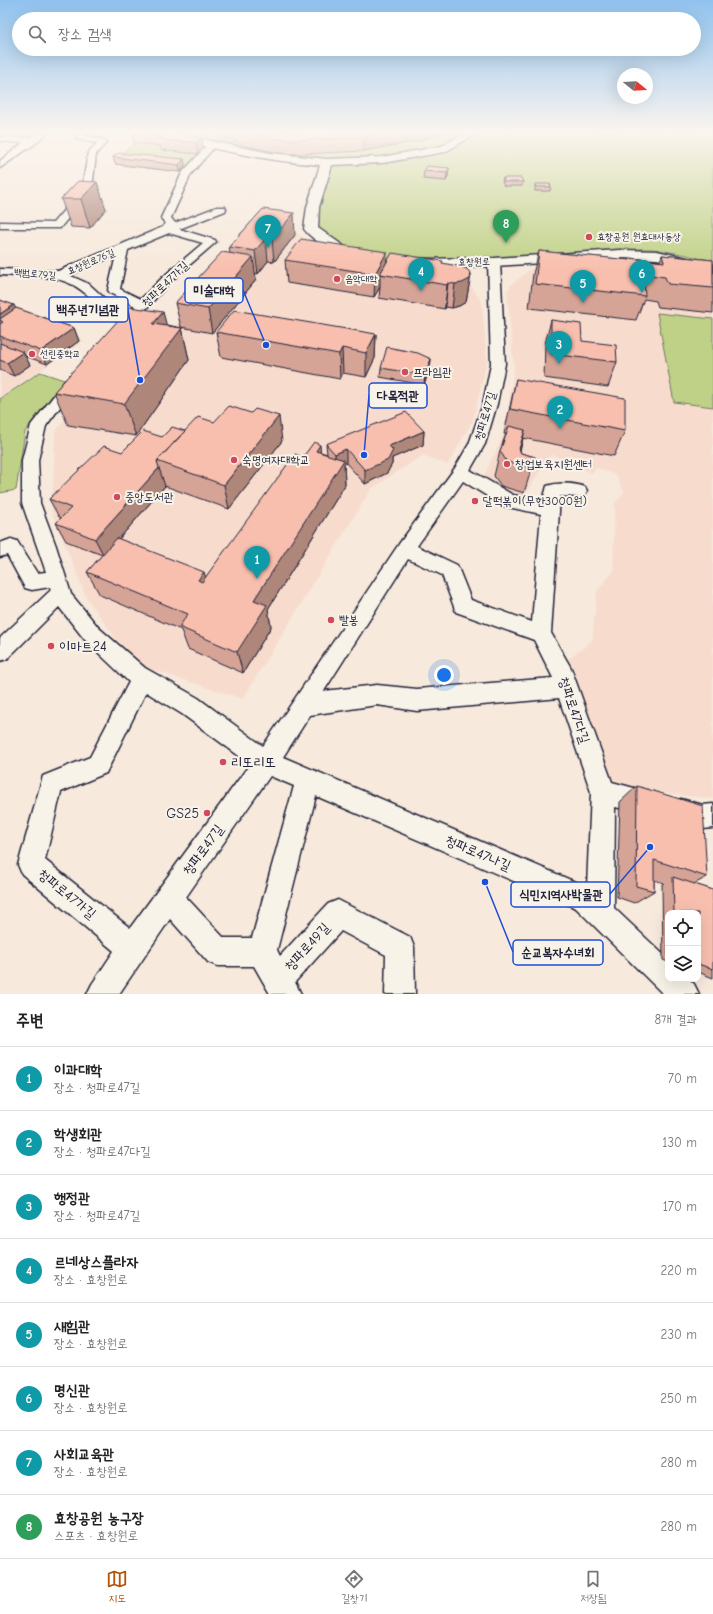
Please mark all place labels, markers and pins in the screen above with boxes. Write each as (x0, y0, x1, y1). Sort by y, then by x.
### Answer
pin: 8 (493, 210, 519, 243)
pin: 7 (255, 215, 281, 248)
place label: 효창공원 원효대사동상 (597, 231, 681, 243)
marker: 효창공원 원효대사동상 (584, 232, 594, 242)
pin: 4 (408, 258, 434, 291)
pin: 6 (629, 260, 655, 293)
pin: 5 (570, 270, 596, 303)
place label: 음악대학 (345, 273, 378, 285)
marker: 음악대학 (332, 274, 342, 284)
callout: 미술대학 (185, 278, 243, 303)
callout: 백주년기념관 (49, 297, 128, 322)
pin: 3 (546, 331, 572, 364)
place label: 선린중학교 (40, 348, 80, 360)
marker: 선린중학교 (27, 349, 37, 359)
place label: 프라임관 (413, 365, 452, 379)
marker: 프라임관 (400, 367, 410, 377)
callout: 다목적관 (369, 383, 427, 408)
pin: 2 (547, 396, 573, 429)
place label: 숙명여자대학교 (242, 453, 310, 467)
marker: 숙명여자대학교 (229, 455, 239, 465)
place label: 창업보육지원센터 (515, 457, 592, 471)
marker: 창업보육지원센터 (502, 459, 512, 469)
place label: 중앙도서관 (125, 490, 174, 504)
marker: 중앙도서관 (112, 492, 122, 502)
place label: 달떡볶이(무한3000원) (483, 494, 587, 508)
marker: 달떡볶이(무한3000원) (470, 496, 480, 506)
pin: 1 (244, 546, 270, 579)
place label: 빨봉 (339, 613, 358, 627)
marker: 빨봉 (326, 615, 336, 625)
place label: 이마트24 (59, 638, 107, 655)
marker: 이마트24 (46, 641, 56, 651)
place label: 리또리또 (231, 754, 276, 771)
marker: 리또리또 (218, 757, 228, 767)
place label: GS25 (166, 805, 199, 822)
marker: GS25 (202, 808, 212, 818)
callout: 식민지역사박물관 (511, 882, 610, 907)
callout: 순교복자수녀회 (513, 940, 603, 965)

